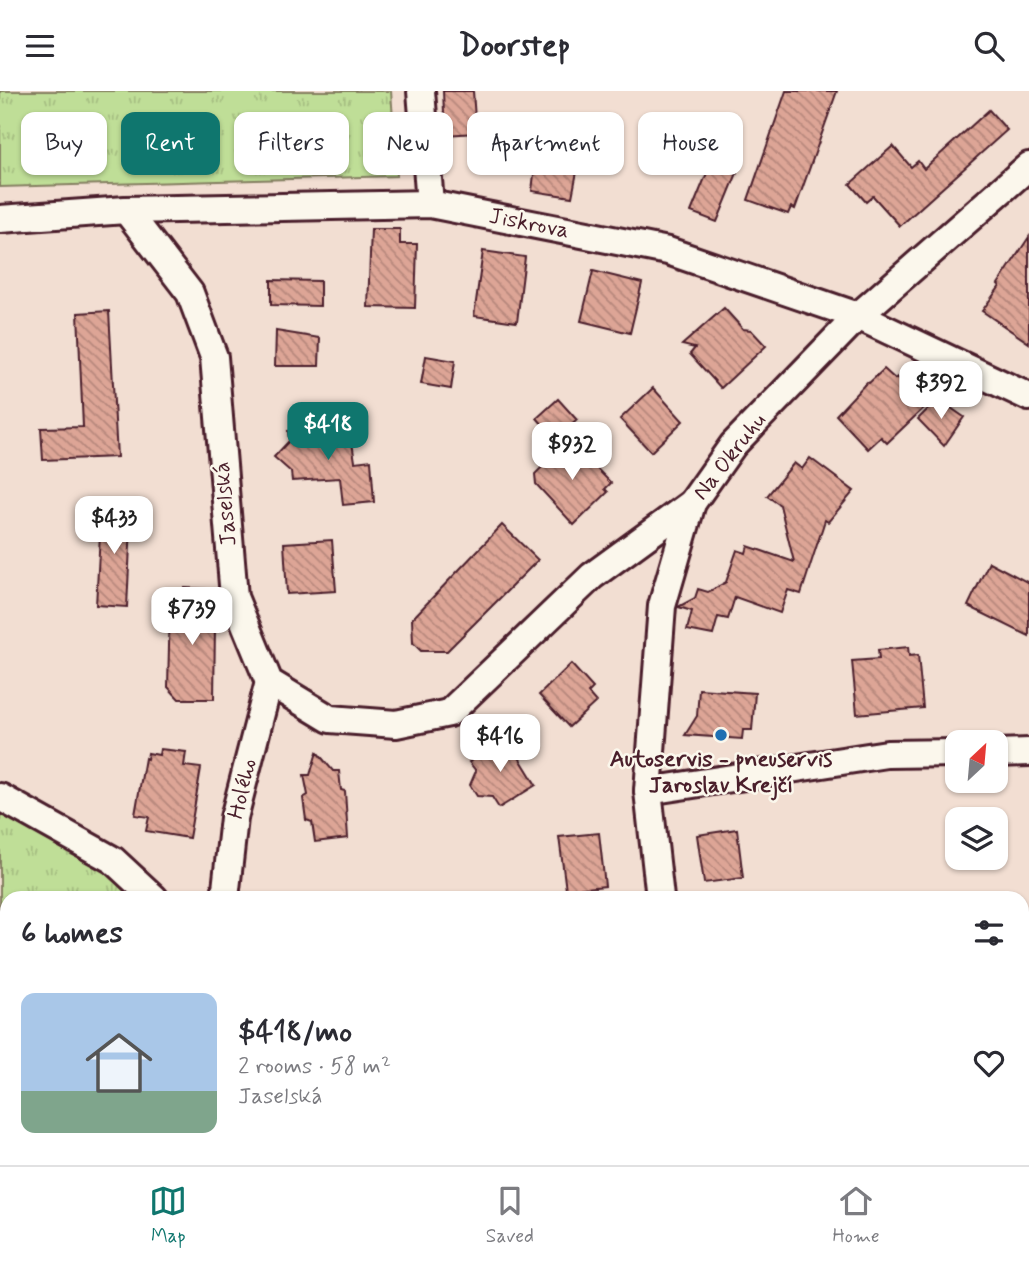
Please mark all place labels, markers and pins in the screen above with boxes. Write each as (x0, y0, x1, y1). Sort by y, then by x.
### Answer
pin: $392 (900, 361, 982, 421)
pin: $418 (287, 403, 369, 462)
pin: $932 (531, 423, 613, 482)
pin: $433 (73, 497, 155, 556)
pin: $739 (151, 587, 233, 647)
pin: $416 (459, 715, 541, 774)
marker: Autoservis - pneuservis Jaroslav Krejčí (713, 727, 729, 743)
place label: Autoservis - pneuservis Jaroslav Krejčí (610, 745, 832, 801)

